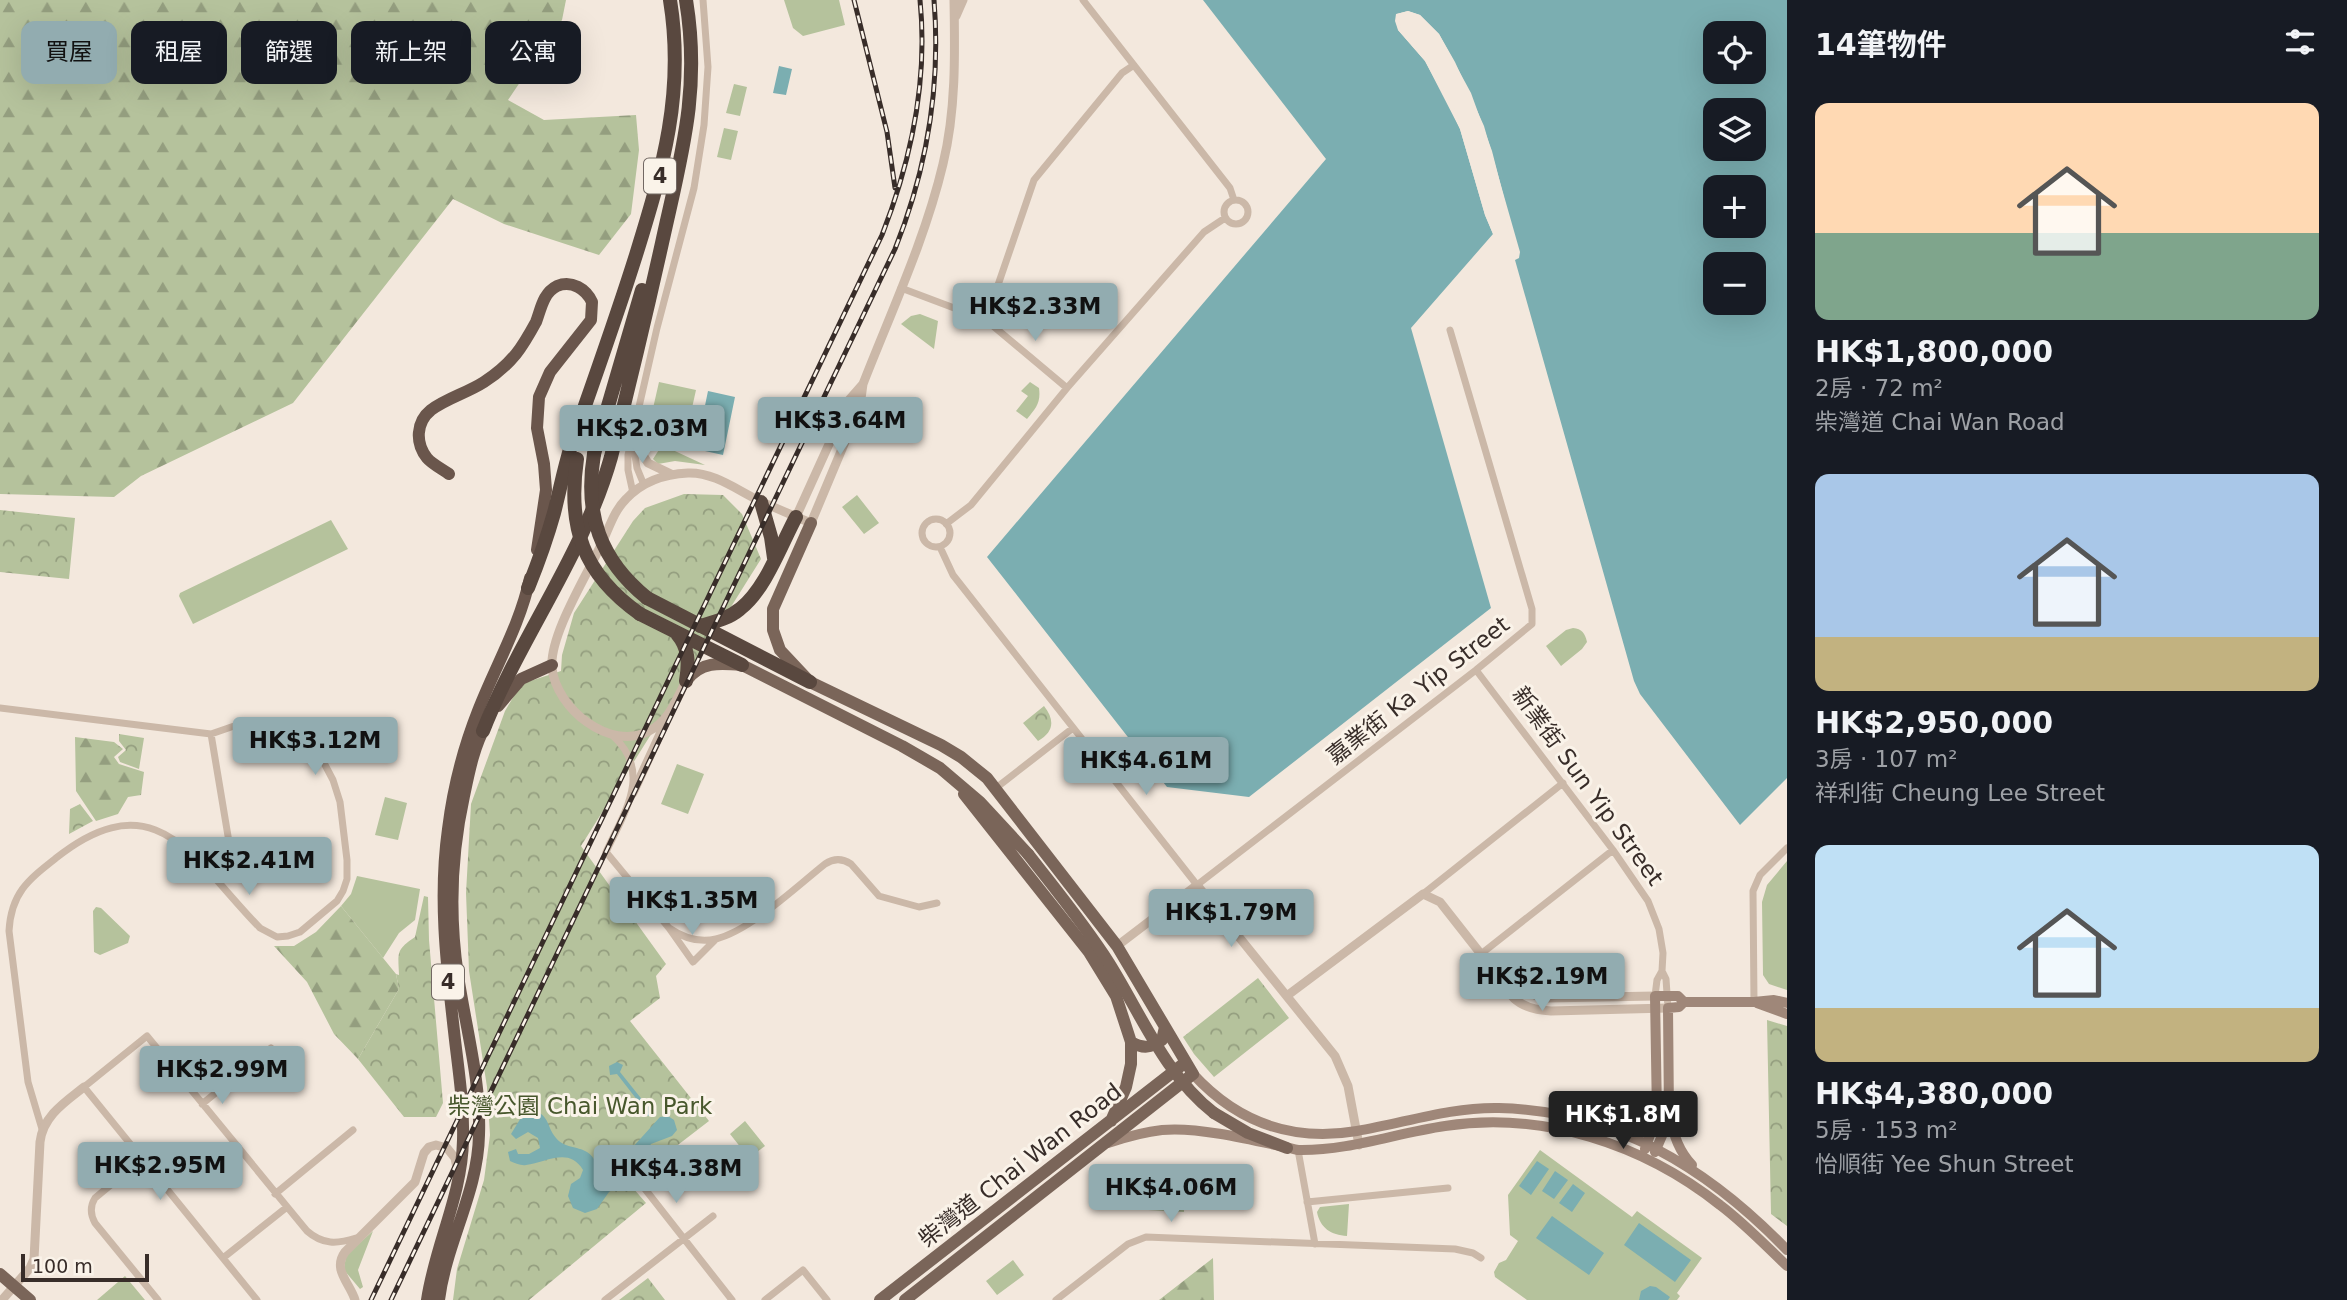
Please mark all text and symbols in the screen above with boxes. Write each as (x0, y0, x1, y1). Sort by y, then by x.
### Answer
chip: 買屋 (21, 21, 117, 84)
chip: 租屋 (131, 21, 227, 84)
chip: 篩選 (241, 21, 337, 84)
chip: 新上架 (351, 21, 471, 84)
chip: 公寓 (485, 21, 581, 84)
map controls (1703, 21, 1766, 315)
button: locate (1703, 21, 1766, 84)
icon: filters (2281, 23, 2319, 61)
text: 14筆物件 (1815, 27, 1947, 62)
button: layers (1703, 98, 1766, 161)
icon: home (2004, 148, 2130, 274)
road number: 4 (644, 158, 676, 194)
button: + (1703, 175, 1766, 238)
button: − (1703, 252, 1766, 315)
pin: HK$2.33M (963, 284, 1107, 343)
text: HK$2.33M (969, 293, 1101, 319)
text: HK$1,800,000 (1815, 334, 2053, 369)
text: 2房 · 72 m² (1815, 375, 1943, 401)
pin: HK$3.64M (768, 398, 912, 457)
pin: HK$2.03M (570, 406, 714, 465)
text: HK$3.64M (774, 407, 906, 433)
text: 柴灣道 Chai Wan Road (1815, 409, 2065, 435)
text: HK$2.03M (576, 415, 708, 441)
icon: home (2004, 519, 2130, 645)
street label: 嘉業街 Ka Yip Street (1322, 611, 1514, 769)
street label: 新業街 Sun Yip Street (1507, 682, 1669, 890)
text: HK$2,950,000 (1815, 705, 2053, 740)
pin: HK$3.12M (243, 718, 387, 777)
text: HK$3.12M (249, 727, 381, 753)
pin: HK$4.61M (1074, 738, 1218, 797)
text: 3房 · 107 m² (1815, 746, 1957, 772)
text: HK$4.61M (1080, 747, 1212, 773)
text: 祥利街 Cheung Lee Street (1815, 780, 2105, 806)
pin: HK$2.41M (177, 838, 321, 897)
text: HK$2.41M (183, 847, 315, 873)
pin: HK$1.35M (620, 878, 764, 937)
text: HK$1.35M (626, 887, 758, 913)
pin: HK$1.79M (1159, 890, 1303, 949)
icon: home (2004, 890, 2130, 1016)
text: HK$1.79M (1165, 899, 1297, 925)
pin: HK$2.19M (1470, 954, 1614, 1013)
text: HK$2.19M (1476, 963, 1608, 989)
road number: 4 (432, 964, 464, 1000)
pin: HK$2.99M (150, 1046, 294, 1106)
text: HK$2.99M (156, 1056, 288, 1082)
text: HK$4,380,000 (1815, 1076, 2053, 1111)
street label: 柴灣道 Chai Wan Road (914, 1078, 1126, 1252)
pin: HK$1.8M (1558, 1092, 1688, 1151)
park label: 柴灣公園 Chai Wan Park (448, 1093, 713, 1119)
text: HK$1.8M (1565, 1101, 1681, 1127)
text: 5房 · 153 m² (1815, 1117, 1957, 1143)
pin: HK$2.95M (88, 1142, 232, 1202)
pin: HK$4.38M (604, 1146, 748, 1205)
text: 怡順街 Yee Shun Street (1815, 1151, 2073, 1177)
text: HK$2.95M (94, 1152, 226, 1178)
text: HK$4.38M (610, 1155, 742, 1181)
pin: HK$4.06M (1099, 1164, 1243, 1224)
text: HK$4.06M (1105, 1174, 1237, 1200)
scale bar (21, 1251, 149, 1283)
text: 100 m (32, 1255, 93, 1277)

